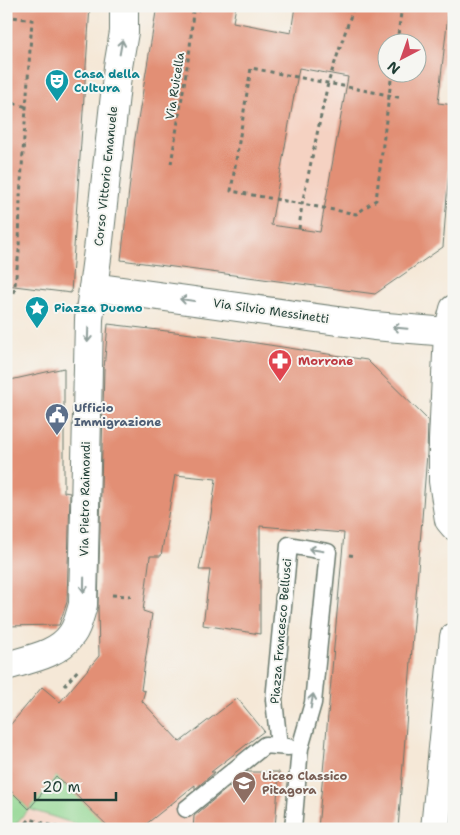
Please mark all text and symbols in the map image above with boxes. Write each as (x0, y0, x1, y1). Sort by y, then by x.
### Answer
north arrow (378, 32, 428, 82)
one-way arrow (117, 39, 127, 55)
street label: Via Ruicella (162, 51, 188, 121)
text: N (383, 57, 404, 78)
place label: Casa della Cultura (74, 66, 141, 96)
theatre icon: Casa della Cultura (44, 68, 70, 102)
street label: Corso Vittorio Emanuele (91, 105, 121, 247)
one-way arrow (179, 294, 195, 304)
place icon: Piazza Duomo (24, 295, 50, 329)
street label: Via Silvio Messinetti (212, 295, 330, 327)
place label: Piazza Duomo (54, 300, 143, 316)
one-way arrow (392, 323, 408, 333)
one-way arrow (84, 327, 93, 343)
pharmacy icon: Morrone (267, 348, 293, 382)
place label: Morrone (298, 353, 353, 369)
place label: Ufficio Immigrazione (74, 400, 161, 430)
public building icon: Ufficio Immigrazione (44, 402, 70, 436)
street label: Via Pietro Raimondi (76, 441, 94, 557)
one-way arrow (309, 544, 325, 554)
street label: Piazza Francesco Bellusci (267, 557, 295, 705)
one-way arrow (79, 577, 88, 593)
one-way arrow (308, 694, 318, 710)
place label: Liceo Classico Pitagora (262, 768, 348, 798)
scale bar (35, 770, 116, 802)
school or university icon: Liceo Classico Pitagora (231, 770, 257, 804)
text: 20 m (42, 777, 81, 797)

